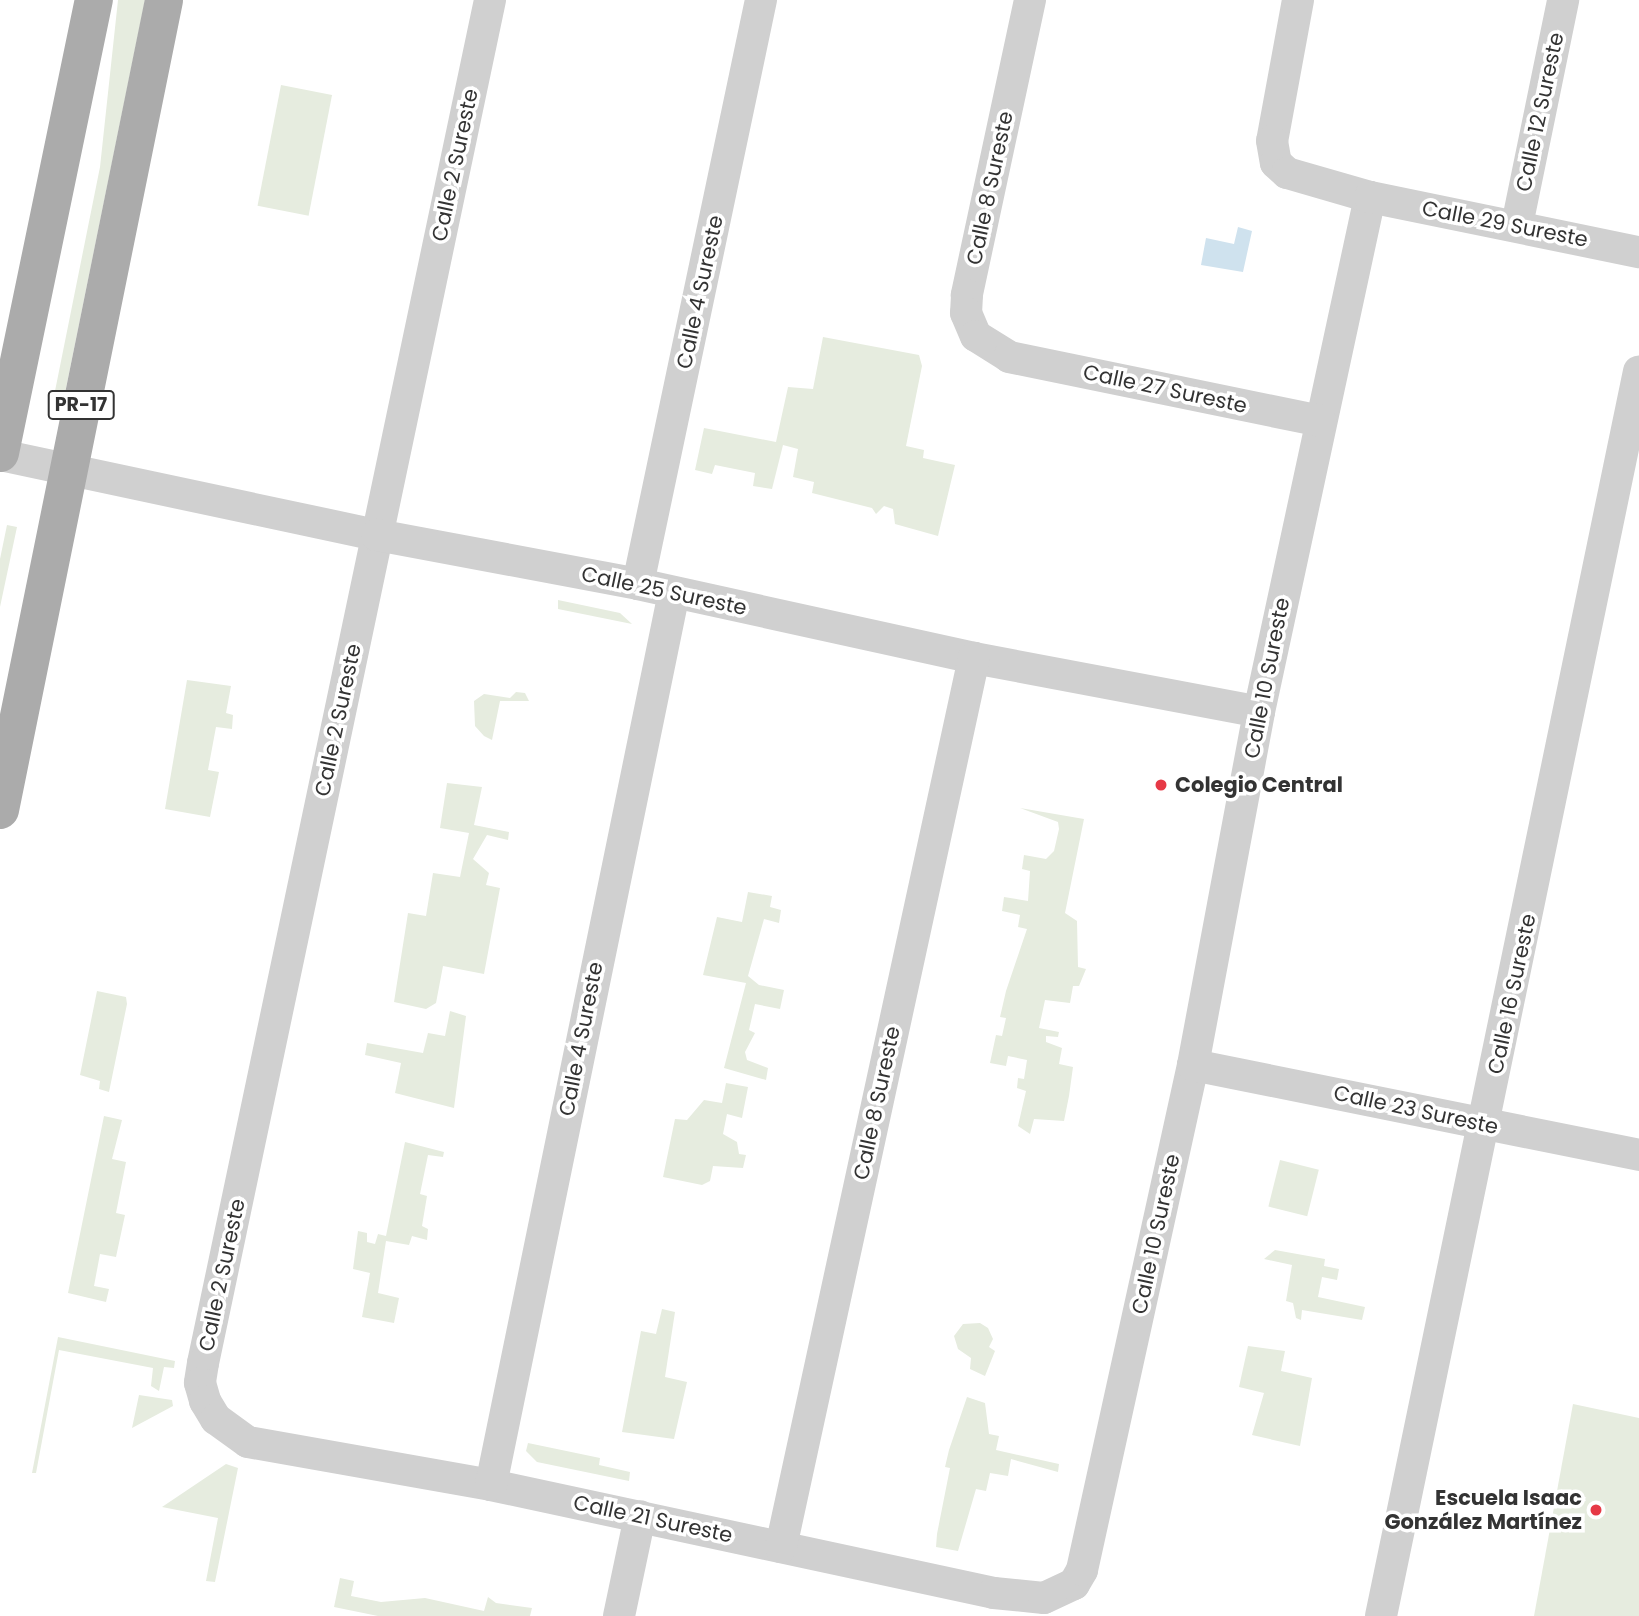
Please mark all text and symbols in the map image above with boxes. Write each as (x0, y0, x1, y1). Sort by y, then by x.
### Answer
street label: Calle 12 Sureste (1511, 30, 1569, 194)
street label: Calle 2 Sureste (427, 86, 483, 244)
street label: Calle 8 Sureste (961, 109, 1019, 267)
street label: Calle 29 Sureste (1420, 196, 1590, 252)
street label: Calle 4 Sureste (671, 213, 729, 371)
street label: Calle 27 Sureste (1081, 359, 1249, 419)
road number: PR-17 (46, 390, 116, 420)
street label: Calle 25 Sureste (579, 561, 749, 621)
street label: Calle 10 Sureste (1239, 596, 1295, 760)
street label: Calle 2 Sureste (310, 641, 366, 799)
place label: Colegio Central (1175, 772, 1343, 798)
marker: Colegio Central (1153, 777, 1169, 793)
street label: Calle 16 Sureste (1483, 912, 1541, 1076)
street label: Calle 4 Sureste (554, 960, 608, 1118)
street label: Calle 8 Sureste (848, 1024, 906, 1182)
street label: Calle 23 Sureste (1331, 1080, 1501, 1140)
street label: Calle 10 Sureste (1127, 1152, 1185, 1316)
street label: Calle 2 Sureste (194, 1196, 250, 1354)
place label: Escuela Isaac González Martínez (1384, 1485, 1582, 1535)
street label: Calle 21 Sureste (571, 1490, 735, 1548)
marker: Escuela Isaac González Martínez (1588, 1502, 1604, 1518)

